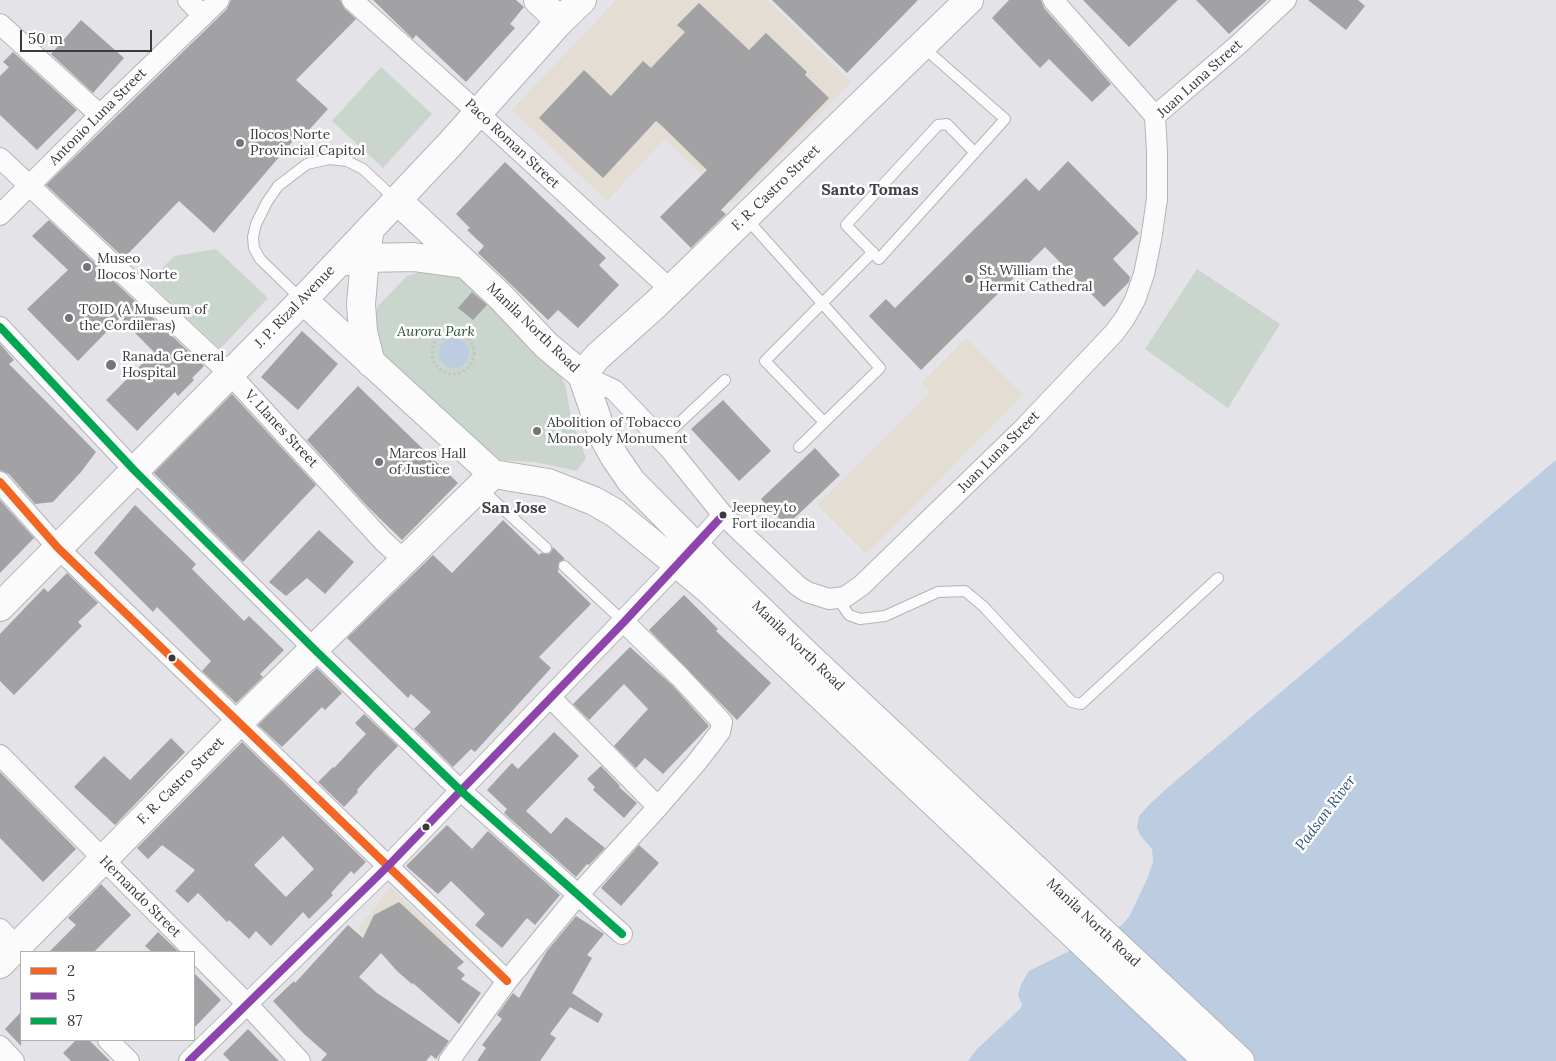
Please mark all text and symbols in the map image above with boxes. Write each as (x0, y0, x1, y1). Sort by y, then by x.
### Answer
scale bar (22, 20, 155, 52)
text: 50 m (28, 29, 63, 48)
street label: Juan Luna Street (1154, 36, 1246, 122)
street label: Antonio Luna Street (46, 65, 150, 169)
street label: Paco Roman Street (461, 96, 563, 192)
place label: Ilocos Norte Provincial Capitol (250, 127, 365, 160)
marker: Ilocos Norte Provincial Capitol (234, 137, 246, 149)
street label: F. R. Castro Street (728, 142, 824, 234)
district label: Santo Tomas (821, 180, 919, 200)
place label: Museo Ilocos Norte (97, 251, 177, 284)
marker: Museo Ilocos Norte (81, 261, 93, 273)
street label: J. P. Rizal Avenue (251, 262, 339, 352)
place label: St. William the Hermit Cathedral (979, 263, 1093, 296)
marker: St. William the Hermit Cathedral (963, 273, 975, 285)
street label: Manila North Road (483, 280, 583, 376)
place label: TOID (A Museum of the Cordileras) (79, 302, 207, 334)
marker: TOID (A Museum of the Cordileras) (63, 312, 75, 324)
park label: Aurora Park (397, 324, 475, 340)
place label: Ranada General Hospital (122, 349, 224, 382)
marker: Ranada General Hospital (104, 358, 118, 372)
street label: V. Llanes Street (241, 387, 321, 471)
street label: Juan Luna Street (955, 408, 1043, 496)
place label: Abolition of Tobacco Monopoly Monument (547, 415, 688, 448)
marker: Abolition of Tobacco Monopoly Monument (531, 425, 543, 437)
place label: Marcos Hall of Justice (389, 446, 466, 478)
marker: Marcos Hall of Justice (373, 456, 385, 468)
district label: San Jose (482, 498, 546, 518)
place label: Jeepney to Fort ilocandia (732, 500, 815, 531)
marker: Jeepney to Fort ilocandia (718, 510, 728, 520)
street label: Manila North Road (748, 598, 848, 694)
unlabelled marker (167, 653, 177, 663)
street label: F. R. Castro Street (134, 734, 228, 828)
water label: Padsan River (1292, 772, 1360, 854)
unlabelled marker (421, 822, 431, 832)
street label: Hernando Street (96, 853, 184, 941)
street label: Manila North Road (1043, 875, 1143, 971)
legend (20, 951, 195, 1041)
text: 2 (67, 961, 75, 980)
text: 5 (67, 986, 75, 1005)
text: 87 (67, 1011, 82, 1030)

